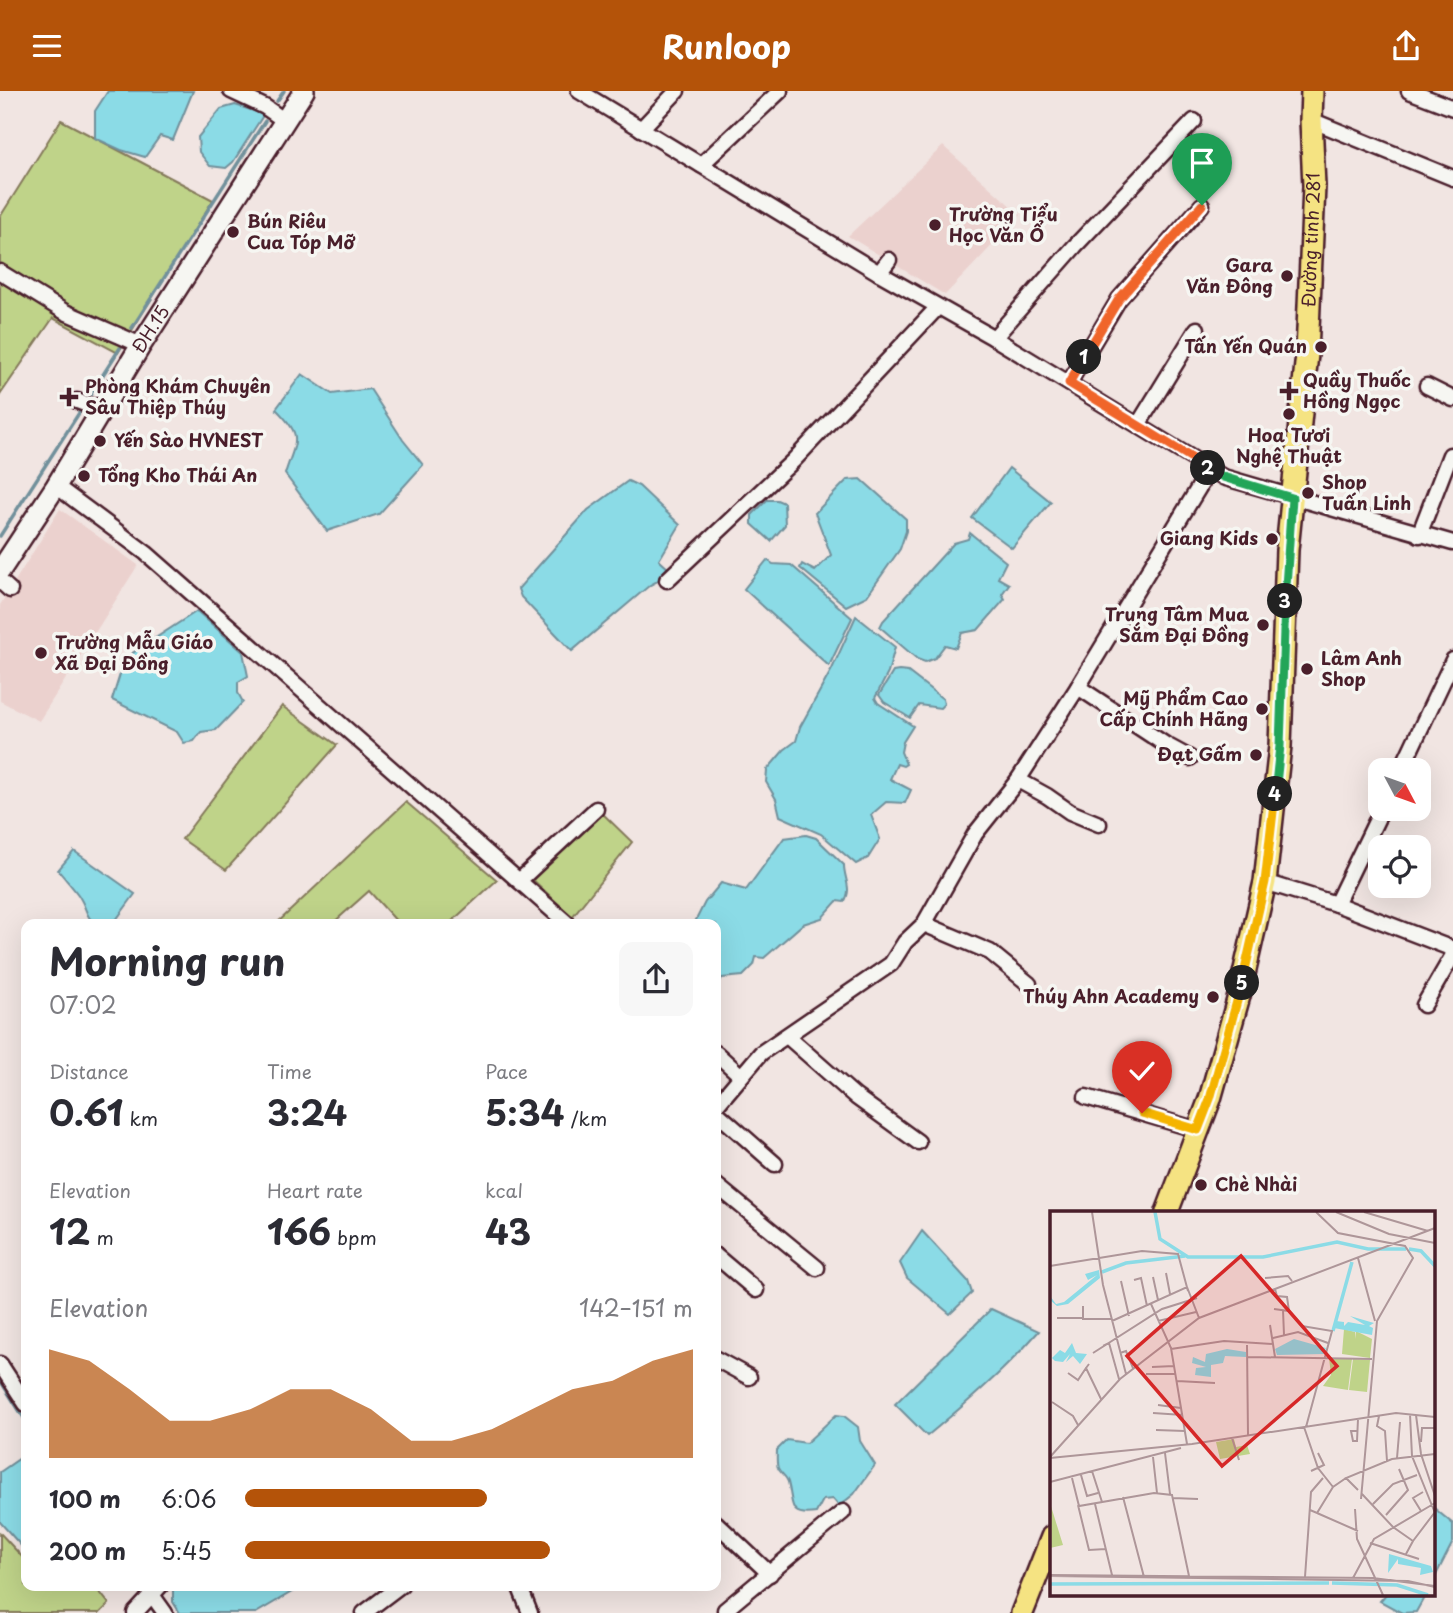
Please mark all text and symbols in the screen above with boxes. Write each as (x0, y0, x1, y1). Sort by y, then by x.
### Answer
text: Runloop (662, 22, 791, 70)
icon: menu (28, 27, 66, 65)
icon: share (1387, 27, 1425, 65)
pin (1172, 133, 1232, 205)
icon: arrive (1183, 144, 1221, 182)
street label: Đường tỉnh 281 (1294, 172, 1326, 308)
place label: Trường Tiểu Học Văn Ổ (949, 200, 1058, 248)
place label: Bún Riêu Cua Tóp Mỡ (247, 207, 355, 255)
marker: Trường Tiểu Học Văn Ổ (927, 217, 943, 233)
marker: Bún Riêu Cua Tóp Mỡ (225, 224, 241, 240)
place label: Gara Văn Đông (1186, 251, 1273, 299)
marker: Gara Văn Đông (1279, 268, 1295, 284)
street label: ĐH.15 (124, 299, 175, 358)
place label: Tấn Yến Quán (1184, 332, 1307, 359)
pin: 1 (1066, 339, 1102, 375)
marker: Tấn Yến Quán (1313, 339, 1329, 355)
text: 1 (1079, 342, 1088, 370)
place label: Quầy Thuốc Hồng Ngọc (1303, 366, 1411, 414)
place label: Phòng Khám Chuyên Sâu Thiệp Thúy (85, 372, 271, 420)
marker: Quầy Thuốc Hồng Ngọc (1281, 383, 1297, 399)
marker: Phòng Khám Chuyên Sâu Thiệp Thúy (59, 387, 79, 407)
marker: Hoa Tươi Nghệ Thuật (1281, 406, 1297, 422)
place label: Hoa Tươi Nghệ Thuật (1236, 421, 1342, 469)
place label: Yến Sào HVNEST (114, 426, 264, 453)
marker: Yến Sào HVNEST (92, 433, 108, 449)
pin: 2 (1190, 451, 1226, 485)
text: 2 (1201, 453, 1214, 481)
place label: Tổng Kho Thái An (98, 461, 257, 488)
marker: Tổng Kho Thái An (76, 468, 92, 484)
place label: Shop Tuấn Linh (1322, 468, 1411, 516)
marker: Shop Tuấn Linh (1300, 485, 1316, 501)
place label: Giang Kids (1160, 524, 1258, 551)
marker: Giang Kids (1264, 531, 1280, 547)
pin: 3 (1268, 583, 1302, 619)
text: 3 (1278, 586, 1291, 614)
place label: Trung Tâm Mua Sắm Đại Đồng (1105, 600, 1249, 648)
marker: Trung Tâm Mua Sắm Đại Đồng (1255, 617, 1271, 633)
place label: Trường Mẫu Giáo Xã Đại Đồng (54, 628, 214, 676)
place label: Lâm Anh Shop (1321, 644, 1402, 692)
marker: Trường Mẫu Giáo Xã Đại Đồng (33, 645, 49, 661)
marker: Lâm Anh Shop (1299, 661, 1315, 677)
place label: Mỹ Phẩm Cao Cấp Chính Hãng (1100, 684, 1248, 732)
marker: Mỹ Phẩm Cao Cấp Chính Hãng (1254, 701, 1270, 717)
place label: Đạt Gấm (1157, 740, 1242, 767)
marker: Đạt Gấm (1248, 747, 1264, 763)
north arrow (1368, 758, 1432, 821)
map controls (1368, 758, 1431, 898)
pin: 4 (1258, 777, 1292, 811)
text: 4 (1268, 779, 1281, 807)
button: locate (1368, 835, 1431, 898)
text: Morning run (49, 932, 285, 989)
button: share (619, 942, 693, 1016)
pin: 5 (1224, 965, 1260, 1001)
text: 5 (1235, 968, 1248, 996)
place label: Thúy Ahn Academy (1023, 982, 1199, 1009)
text: 07:02 (49, 987, 117, 1022)
marker: Thúy Ahn Academy (1205, 989, 1221, 1005)
pin (1112, 1041, 1172, 1113)
icon: check (1123, 1052, 1161, 1090)
text: Distance (49, 1057, 129, 1085)
text: Time (267, 1057, 312, 1085)
text: Pace (485, 1057, 528, 1085)
text: 0.61 (49, 1085, 123, 1138)
text: 3:24 (267, 1085, 347, 1138)
text: 5:34 (485, 1085, 565, 1138)
text: km (123, 1104, 158, 1132)
text: /km (565, 1104, 607, 1132)
place label: Chè Nhài (1215, 1170, 1297, 1197)
text: Elevation (49, 1176, 131, 1204)
text: Heart rate (267, 1176, 363, 1204)
text: kcal (485, 1176, 523, 1204)
marker: Chè Nhài (1193, 1177, 1209, 1193)
text: 12 (49, 1204, 90, 1257)
text: 166 (267, 1204, 331, 1257)
text: 43 (485, 1204, 531, 1257)
inset map (1050, 1211, 1436, 1595)
text: m (90, 1223, 114, 1251)
text: bpm (331, 1223, 377, 1251)
text: Elevation (49, 1290, 148, 1325)
text: 142–151 m (579, 1290, 693, 1325)
text: 100 m (49, 1481, 121, 1516)
text: 6:06 (161, 1481, 217, 1516)
text: 200 m (49, 1533, 126, 1568)
text: 5:45 (161, 1533, 212, 1568)

